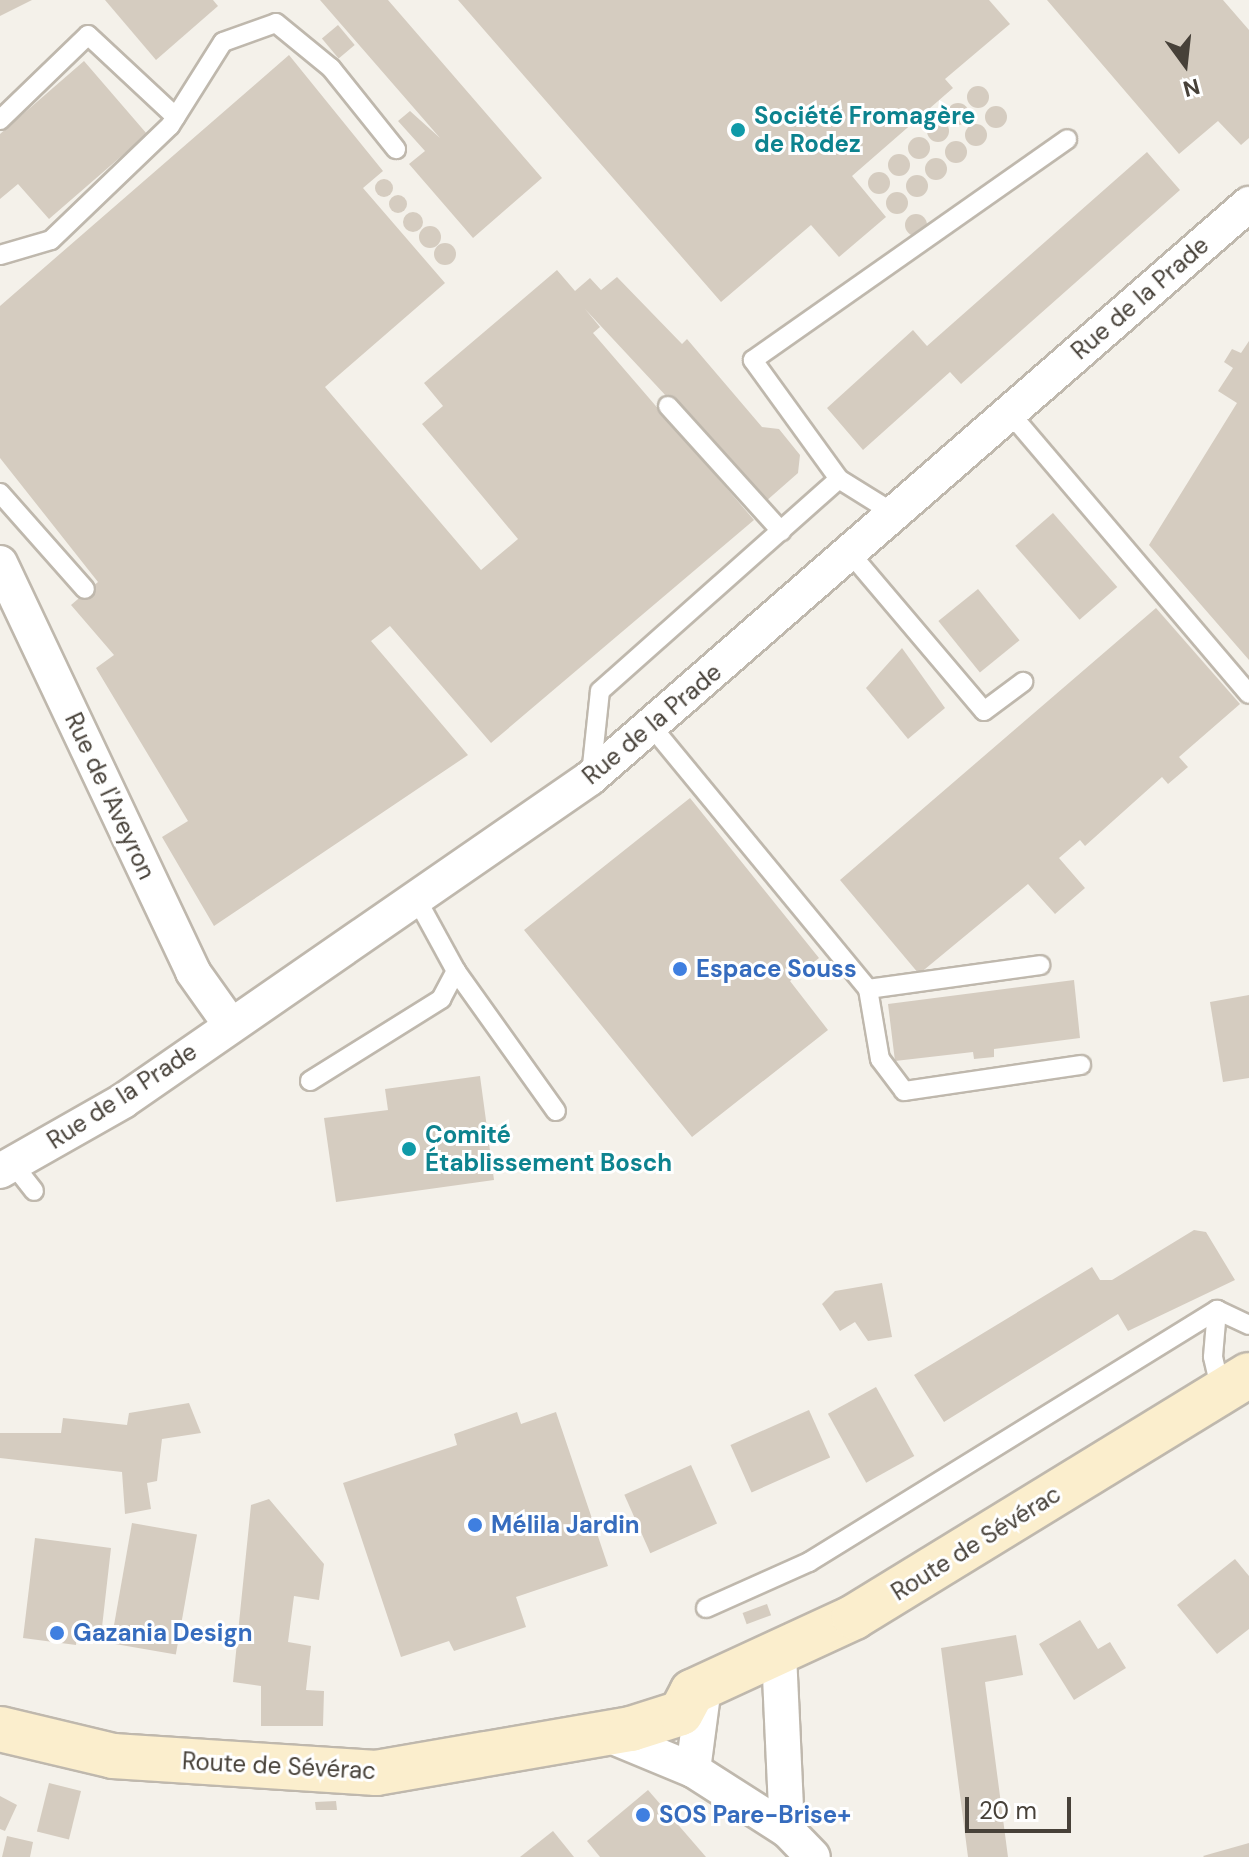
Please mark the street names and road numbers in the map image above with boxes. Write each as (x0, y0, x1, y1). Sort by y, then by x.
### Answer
street label: Rue de la Prade (1065, 231, 1215, 365)
street label: Rue de la Prade (577, 658, 727, 790)
street label: Rue de l'Aveyron (59, 708, 161, 884)
street label: Rue de la Prade (42, 1037, 202, 1155)
street label: Route de Sévérac (886, 1479, 1066, 1607)
street label: Route de Sévérac (181, 1747, 377, 1785)

